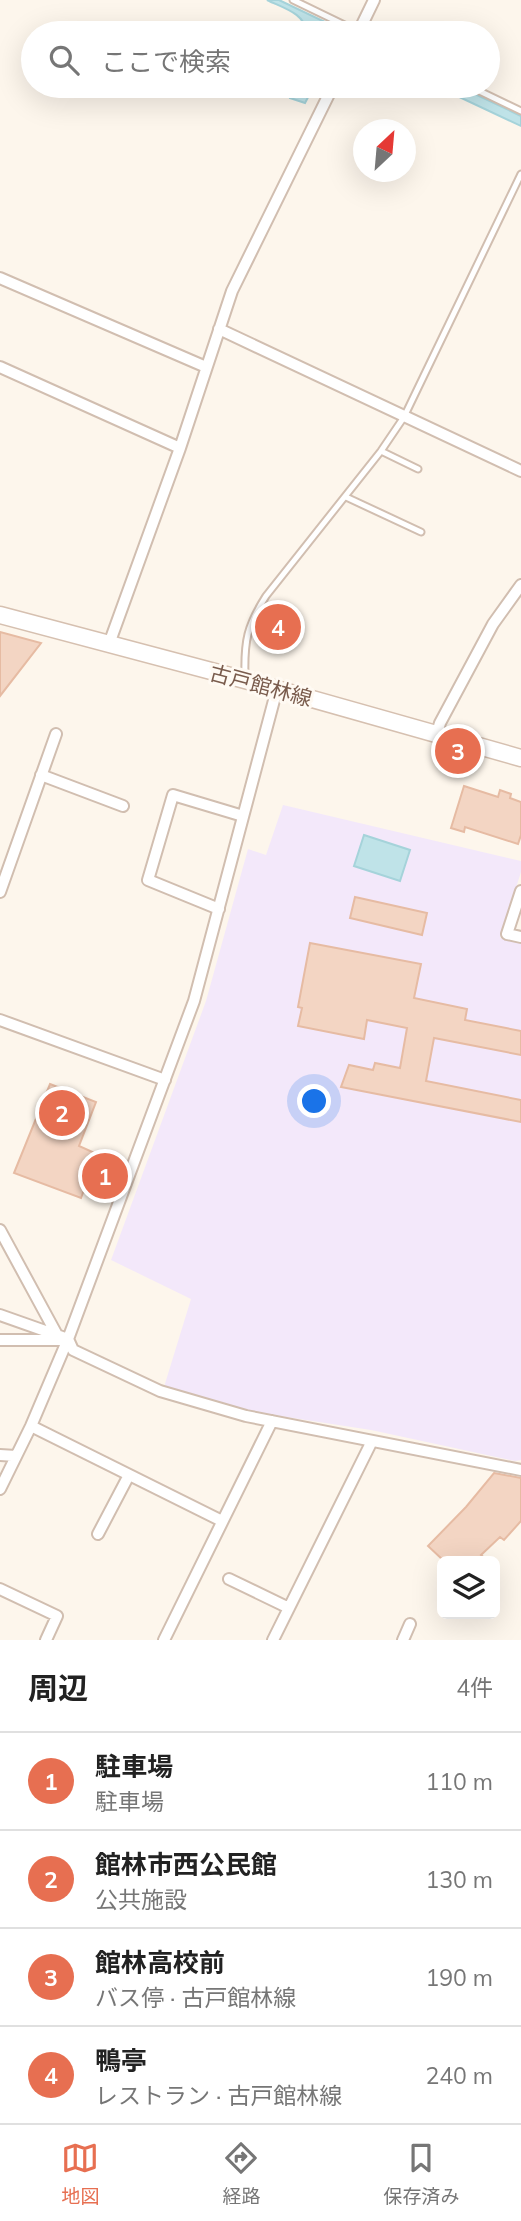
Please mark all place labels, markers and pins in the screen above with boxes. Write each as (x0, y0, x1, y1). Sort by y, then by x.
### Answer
pin: 4 (255, 601, 301, 653)
pin: 3 (435, 725, 481, 777)
pin: 2 (39, 1087, 85, 1139)
pin: 1 (82, 1150, 128, 1202)

